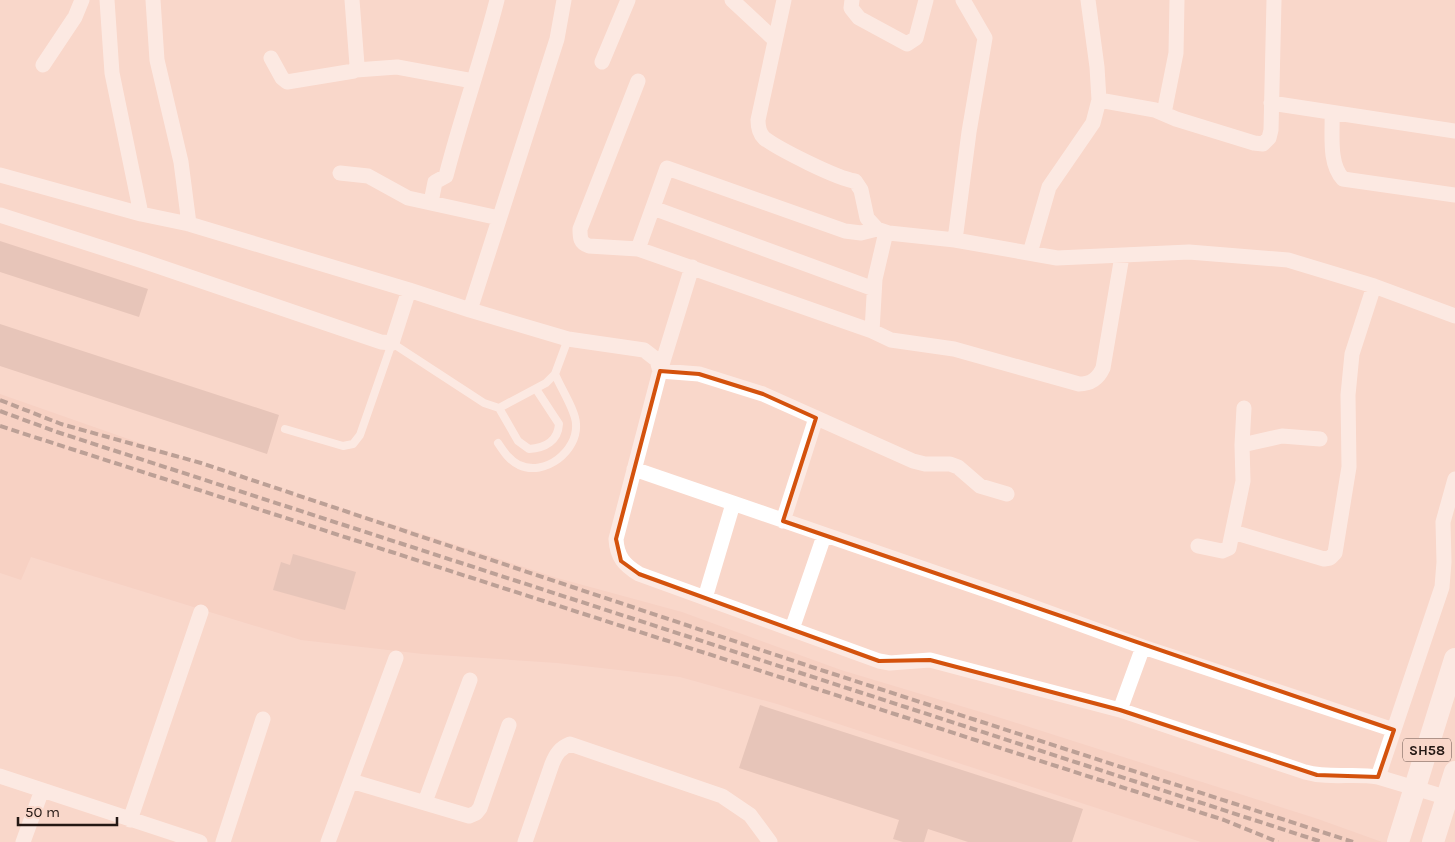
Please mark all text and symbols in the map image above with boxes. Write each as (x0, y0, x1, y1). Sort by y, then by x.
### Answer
road number: SH58 (1403, 738, 1451, 762)
scale bar (18, 794, 116, 826)
text: 50 m (25, 803, 60, 821)

